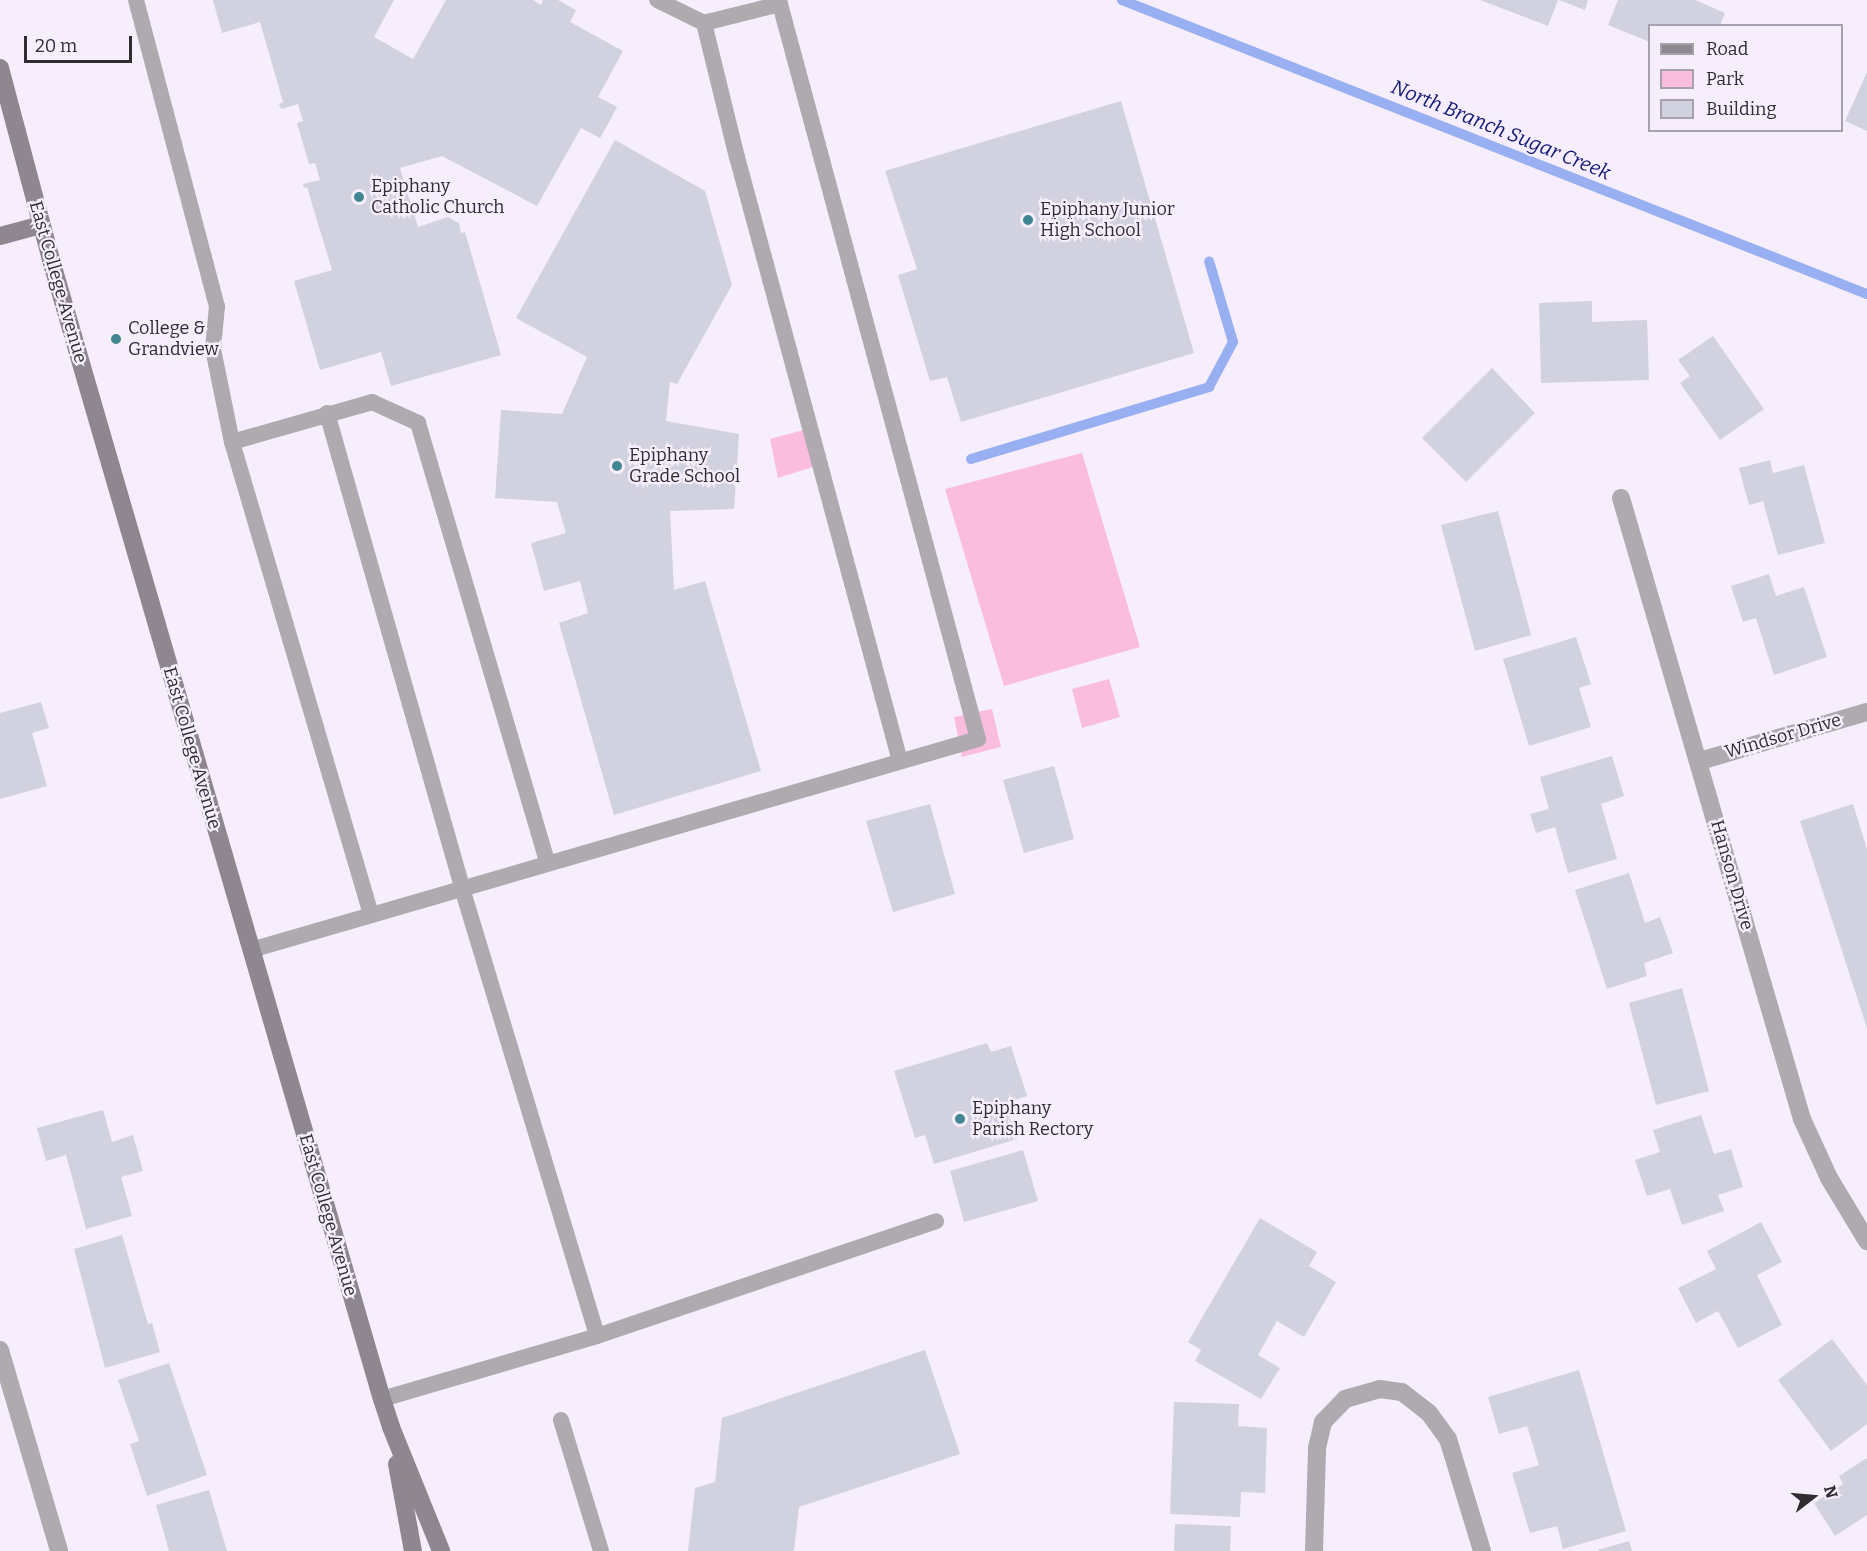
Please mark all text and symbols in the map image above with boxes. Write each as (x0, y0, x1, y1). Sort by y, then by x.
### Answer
scale bar (27, 24, 135, 62)
legend (1648, 24, 1843, 132)
text: 20 m (35, 35, 77, 57)
text: Road (1706, 38, 1748, 60)
text: Park (1706, 68, 1744, 90)
water label: North Branch Sugar Creek (1388, 75, 1614, 185)
text: Building (1706, 98, 1777, 120)
place label: Epiphany Catholic Church (371, 176, 504, 219)
marker: Epiphany Catholic Church (352, 190, 366, 204)
street label: East College Avenue (25, 198, 91, 366)
place label: Epiphany Junior High School (1040, 199, 1175, 242)
marker: Epiphany Junior High School (1021, 213, 1035, 227)
place label: College & Grandview (128, 318, 219, 360)
marker: College & Grandview (109, 332, 123, 346)
place label: Epiphany Grade School (629, 445, 740, 488)
marker: Epiphany Grade School (610, 459, 624, 473)
street label: East College Avenue (159, 664, 225, 832)
street label: Windsor Drive (1722, 709, 1844, 763)
street label: Hanson Drive (1706, 817, 1758, 933)
place label: Epiphany Parish Rectory (972, 1098, 1093, 1140)
marker: Epiphany Parish Rectory (953, 1112, 967, 1126)
street label: East College Avenue (295, 1131, 361, 1299)
north arrow (1783, 1467, 1843, 1527)
text: N (1820, 1483, 1842, 1500)

